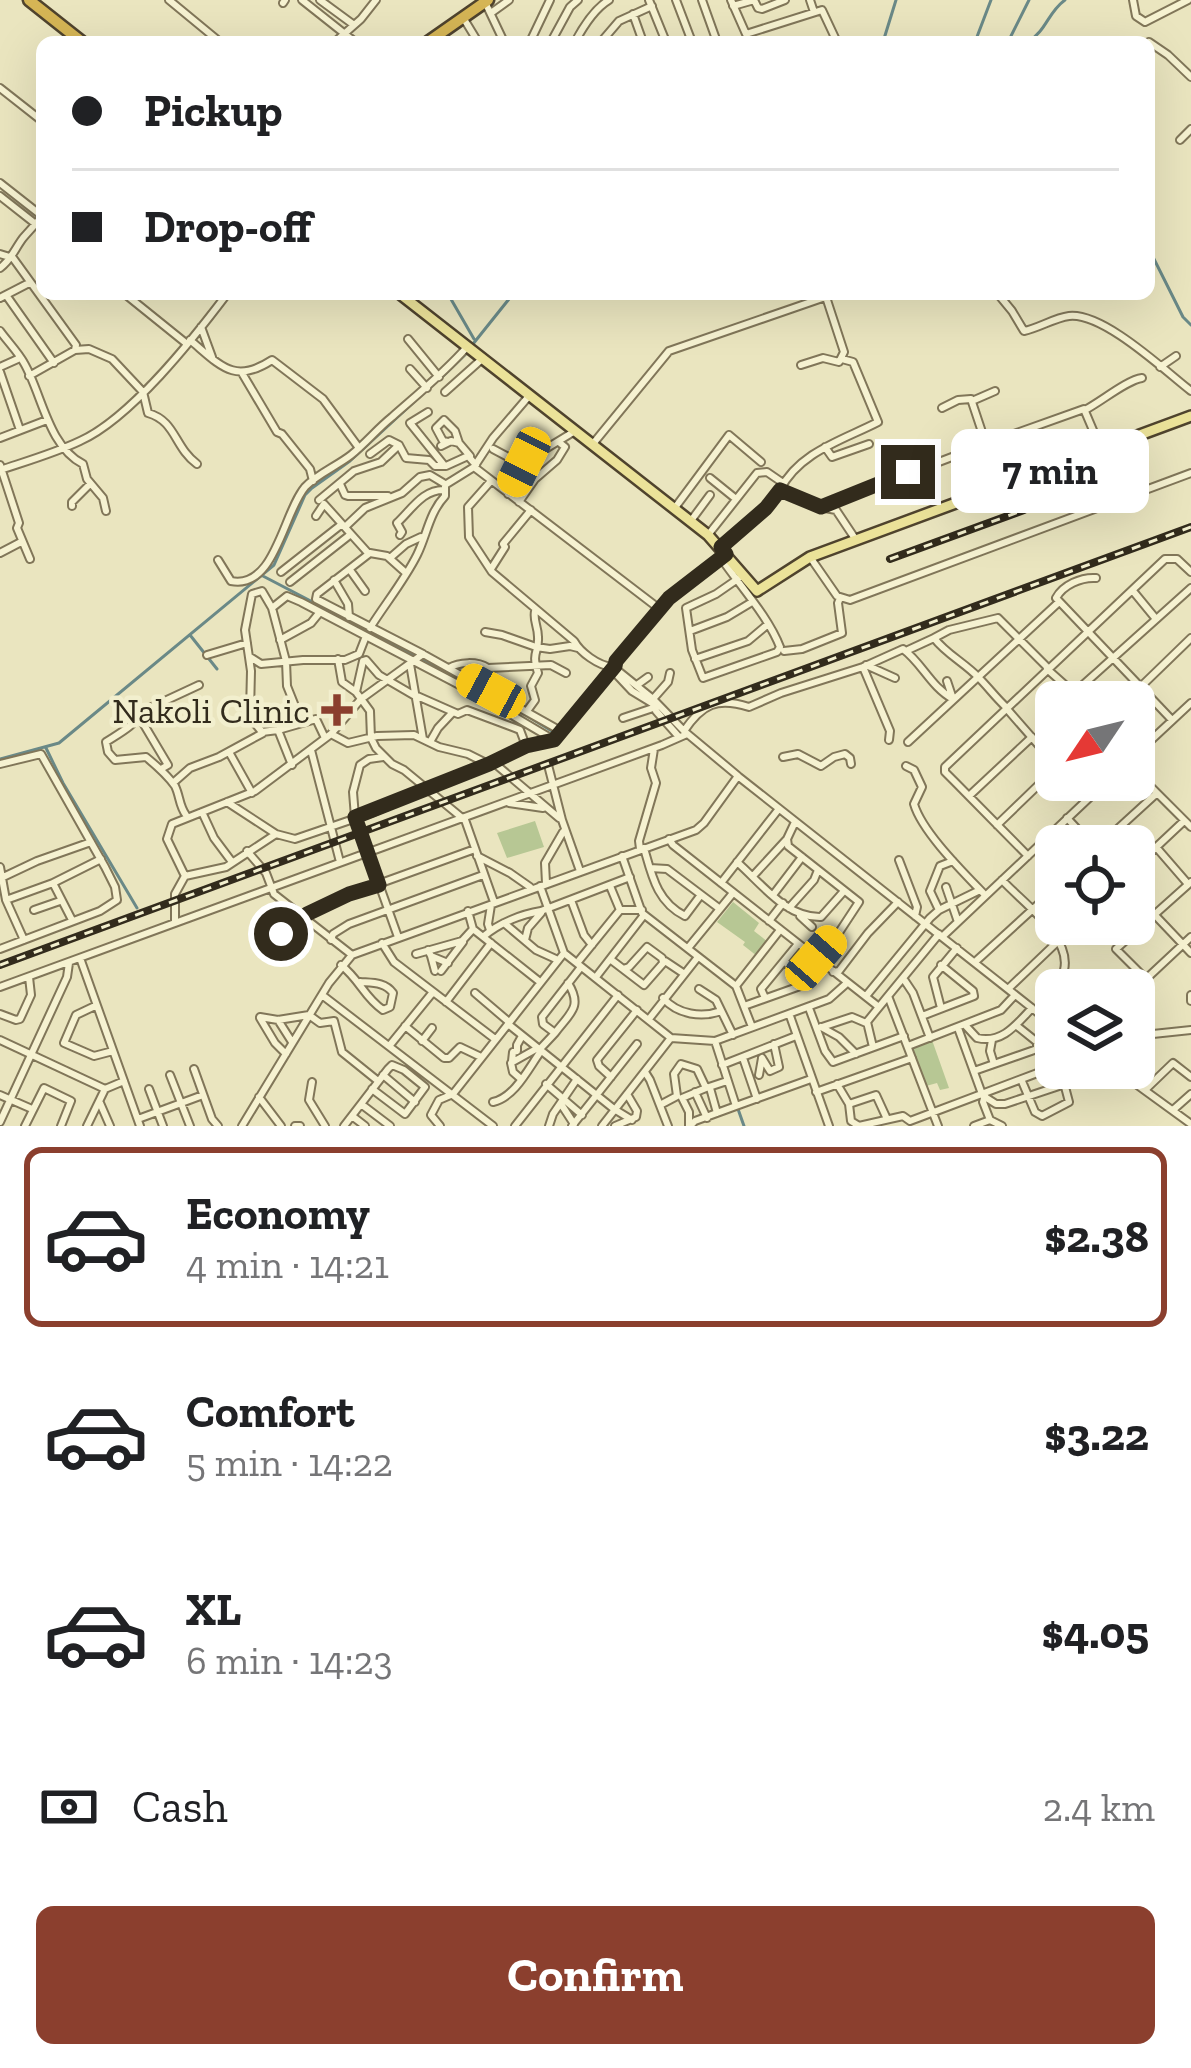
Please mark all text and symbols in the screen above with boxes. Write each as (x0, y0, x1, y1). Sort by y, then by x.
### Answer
text: Pickup (144, 84, 282, 138)
text: Drop-off (144, 200, 312, 254)
car (492, 422, 556, 502)
callout: 7 min (950, 430, 1148, 514)
route end (881, 445, 935, 499)
text: 7 min (1002, 447, 1098, 494)
car (451, 658, 531, 724)
north arrow (1035, 681, 1155, 801)
map controls (1035, 681, 1155, 1089)
place label: Nakoli Clinic (112, 689, 310, 732)
marker: Nakoli Clinic (321, 694, 353, 726)
button: locate (1035, 825, 1155, 945)
route start (254, 907, 308, 961)
car (779, 919, 853, 997)
button: layers (1035, 969, 1155, 1089)
icon: car (42, 1183, 150, 1291)
text: Economy (186, 1187, 370, 1241)
text: $2.38 (1044, 1210, 1149, 1264)
text: 4 min · 14:21 (186, 1241, 389, 1288)
icon: car (42, 1381, 150, 1489)
text: Comfort (186, 1385, 354, 1439)
text: $3.22 (1044, 1408, 1149, 1462)
text: 5 min · 14:22 (186, 1439, 393, 1486)
icon: car (42, 1579, 150, 1687)
text: XL (186, 1583, 241, 1637)
text: $4.05 (1042, 1606, 1149, 1660)
text: 6 min · 14:23 (186, 1637, 393, 1684)
icon: cash (36, 1774, 102, 1840)
text: Cash (132, 1780, 228, 1834)
text: 2.4 km (1043, 1784, 1155, 1831)
button: Confirm (36, 1906, 1155, 2044)

